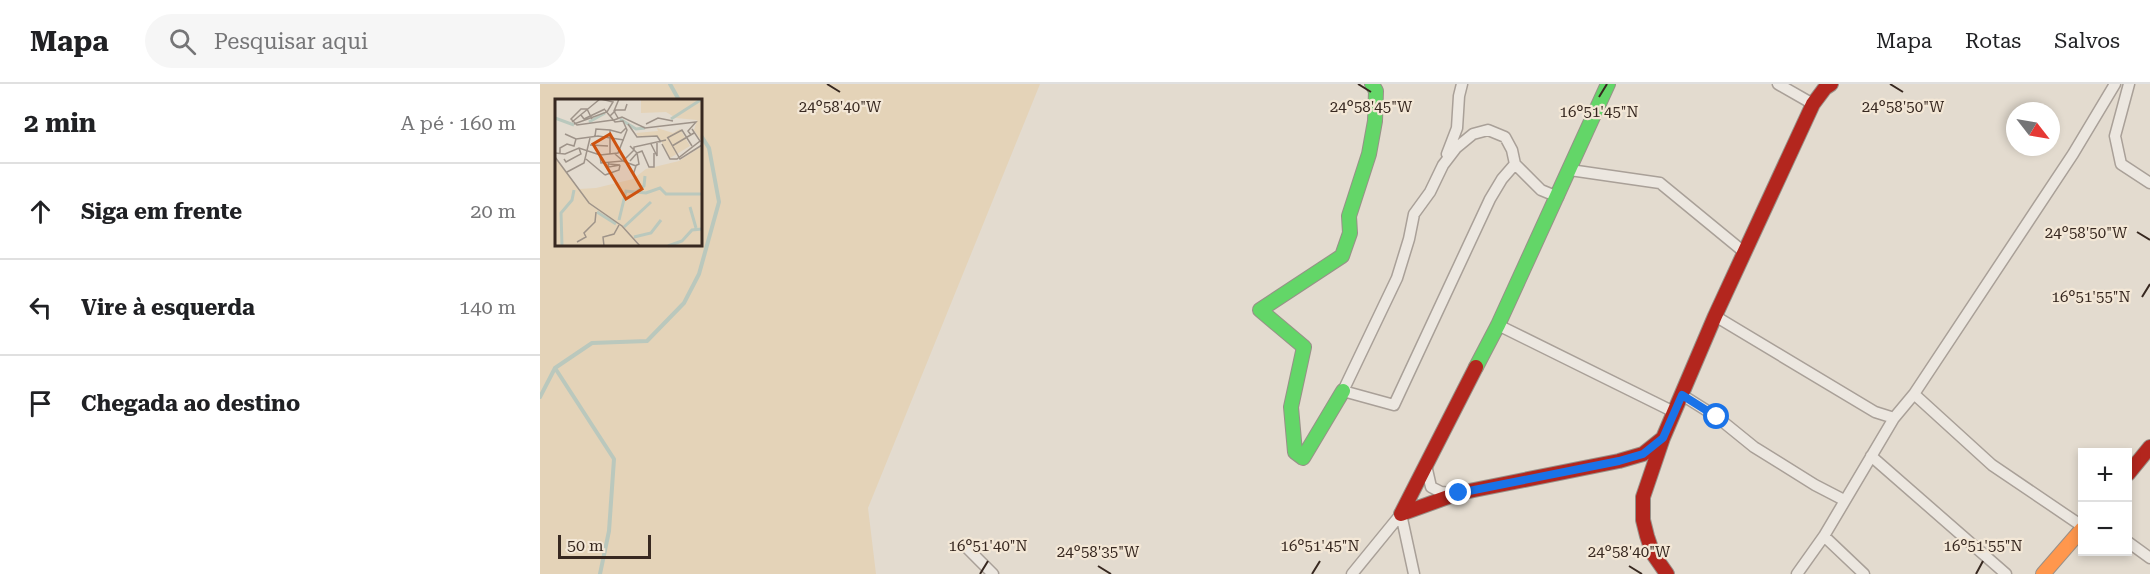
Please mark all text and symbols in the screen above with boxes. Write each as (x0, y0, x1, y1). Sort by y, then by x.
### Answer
search box (145, 14, 565, 68)
text: Mapa (30, 25, 109, 58)
icon: search (166, 25, 199, 58)
text: Pesquisar aqui (214, 29, 368, 54)
text: Mapa (1876, 29, 1932, 53)
text: Rotas (1965, 29, 2021, 53)
text: Salvos (2054, 29, 2120, 53)
text: 24°58'40"W (799, 98, 882, 116)
text: 24°58'45"W (1330, 98, 1413, 116)
text: 24°58'50"W (1862, 98, 1945, 116)
inset map (555, 99, 702, 246)
north arrow (2006, 102, 2060, 156)
text: 16°51'45"N (1559, 103, 1639, 121)
text: 2 min (24, 108, 96, 138)
text: A pé · 160 m (401, 111, 516, 135)
icon: ahead (24, 195, 57, 228)
text: Siga em frente (81, 199, 242, 224)
text: 20 m (470, 199, 516, 223)
text: 24°58'50"W (2045, 224, 2128, 242)
text: 16°51'55"N (2051, 288, 2131, 306)
icon: left (24, 291, 57, 324)
text: Vire à esquerda (81, 295, 255, 320)
text: 140 m (459, 295, 516, 319)
icon: arrive (24, 387, 57, 420)
text: Chegada ao destino (81, 391, 300, 416)
route start (1703, 403, 1729, 429)
map controls (2078, 448, 2132, 556)
button: + (2078, 448, 2132, 502)
route end (1445, 479, 1471, 505)
button: − (2078, 502, 2132, 556)
scale bar (558, 532, 651, 560)
text: 50 m (567, 536, 604, 555)
text: 16°51'40"N (948, 537, 1028, 555)
text: 16°51'45"N (1280, 537, 1360, 555)
text: 16°51'55"N (1943, 537, 2023, 555)
text: 24°58'35"W (1057, 543, 1140, 561)
text: 24°58'40"W (1588, 543, 1671, 561)

